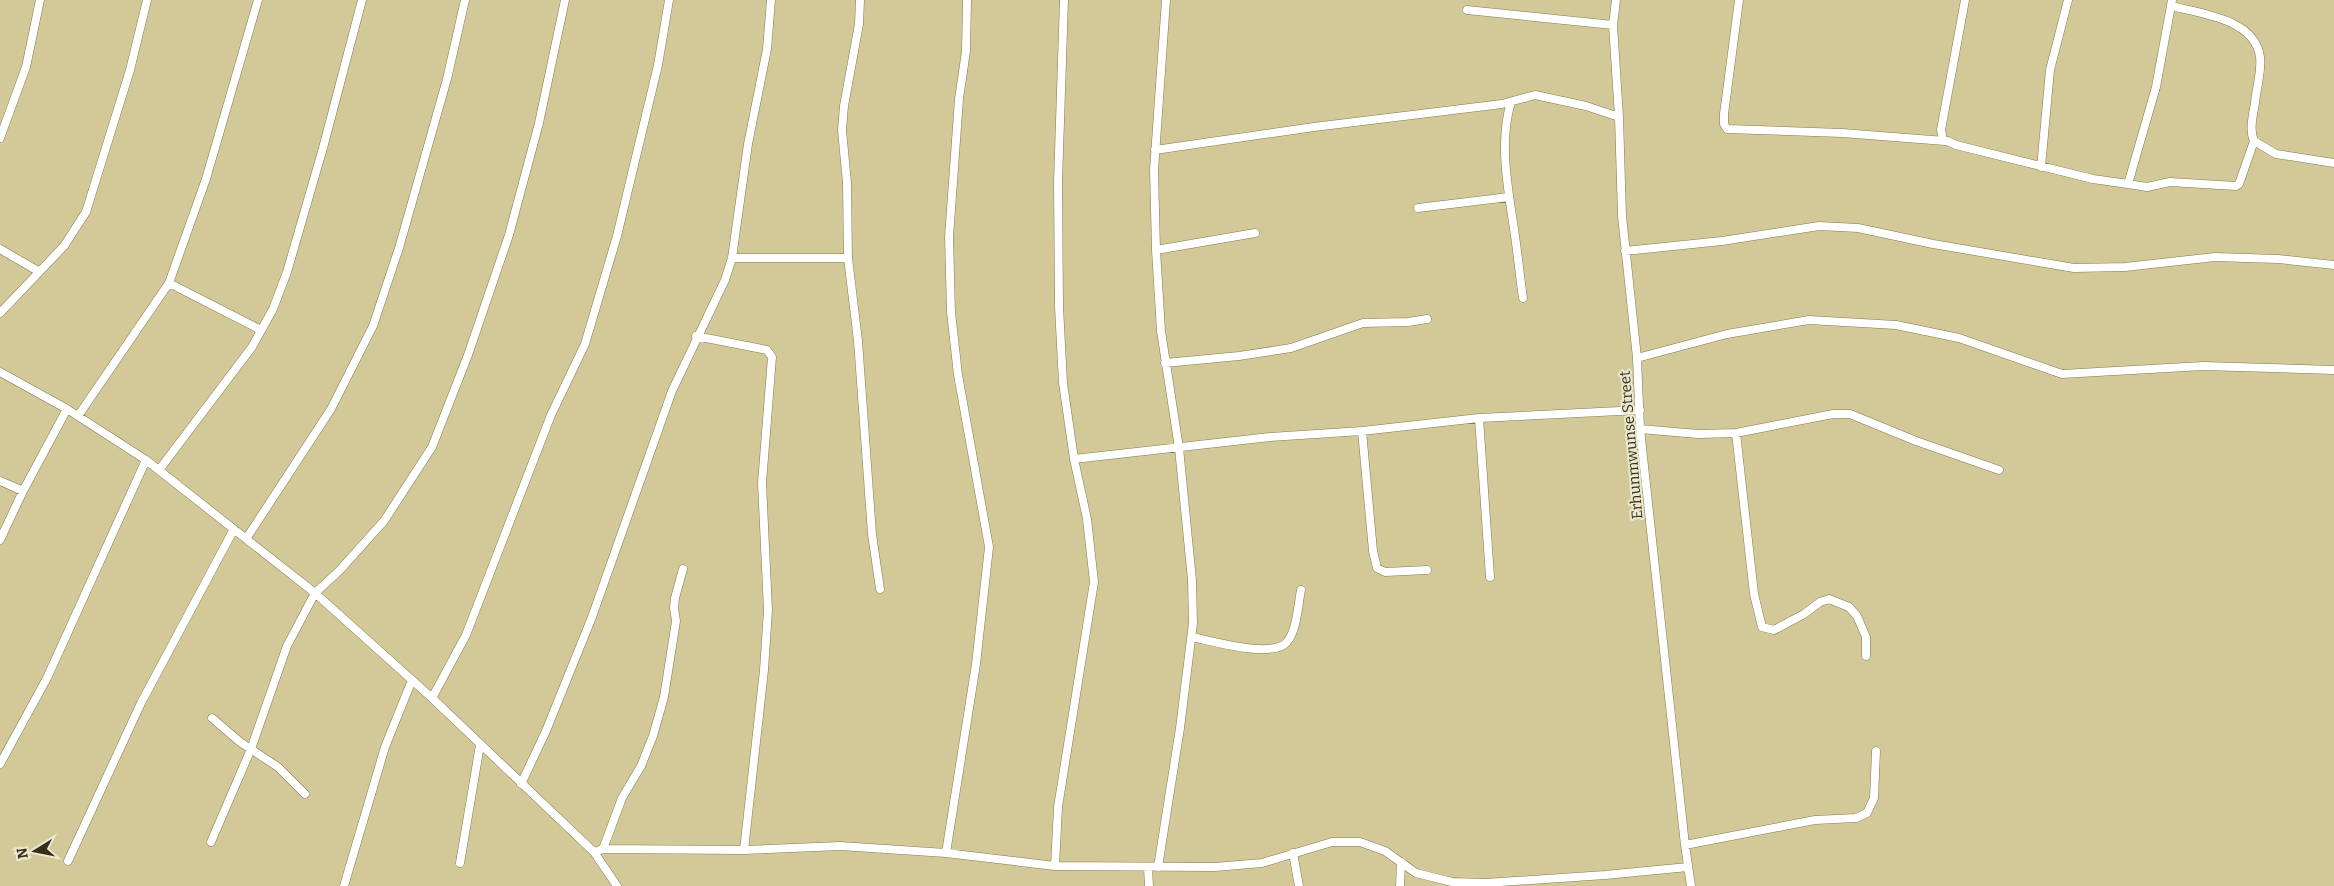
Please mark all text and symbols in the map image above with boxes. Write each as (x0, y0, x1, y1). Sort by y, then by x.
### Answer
street label: Erhunmwunse Street (1615, 369, 1646, 520)
north arrow (10, 826, 60, 876)
text: N (13, 846, 32, 860)

